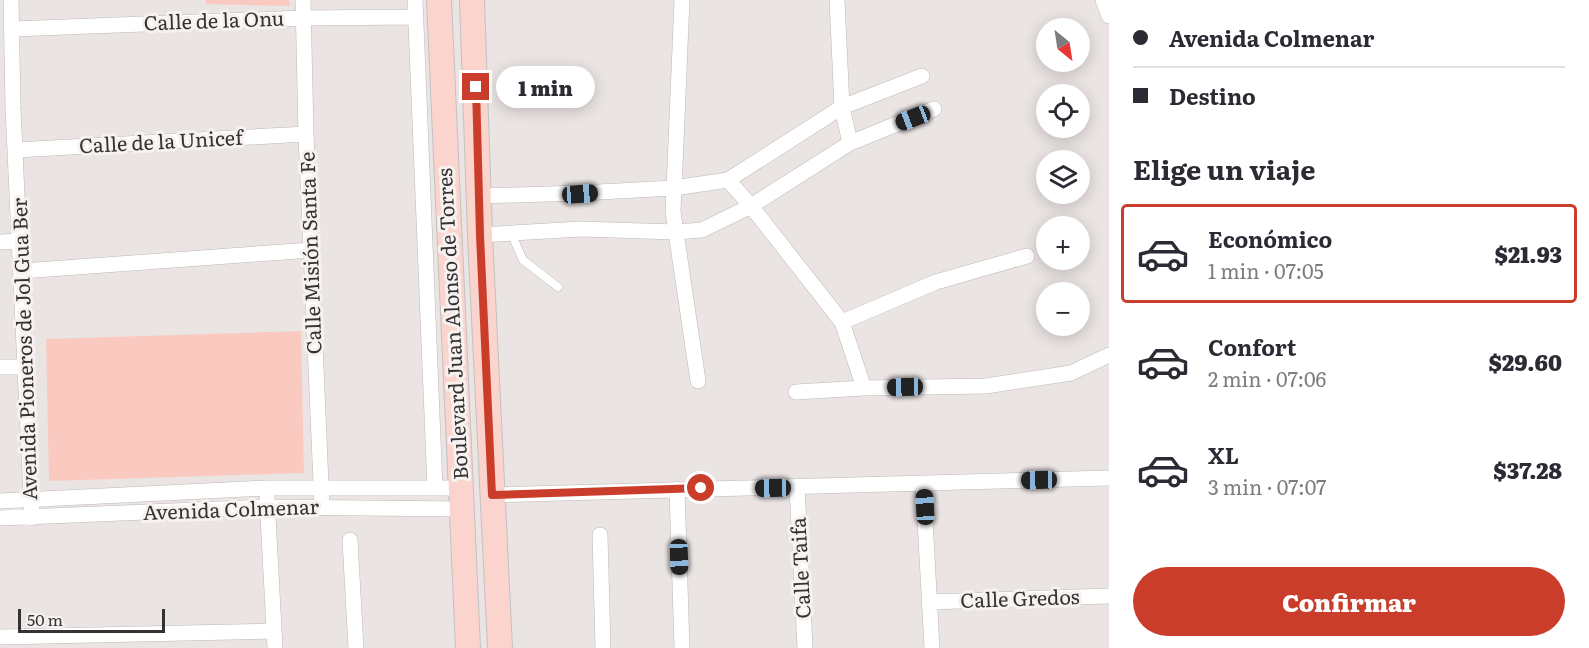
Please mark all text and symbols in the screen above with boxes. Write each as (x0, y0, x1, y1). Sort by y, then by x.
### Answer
street label: Calle de la Onu (143, 2, 285, 36)
north arrow (1036, 18, 1090, 72)
map controls (1036, 18, 1090, 336)
text: Avenida Colmenar (1169, 21, 1374, 54)
callout: 1 min (497, 66, 596, 108)
text: 1 min (518, 72, 573, 102)
route end (462, 73, 489, 100)
text: Destino (1169, 79, 1256, 112)
button: locate (1036, 84, 1090, 138)
car (893, 103, 933, 133)
street label: Calle de la Unicef (78, 121, 246, 159)
text: Elige un viaje (1133, 148, 1316, 188)
button: layers (1036, 150, 1090, 204)
street label: Calle Misión Santa Fe (290, 151, 328, 355)
street label: Boulevard Juan Alonso de Torres (428, 167, 474, 481)
car (561, 184, 599, 204)
street label: Avenida Pioneros de Jol Gua Ber (3, 197, 43, 501)
button: + (1036, 216, 1090, 270)
text: Económico (1208, 222, 1332, 255)
icon: car (1136, 227, 1190, 281)
text: $21.93 (1494, 237, 1562, 270)
text: 1 min · 07:05 (1208, 255, 1324, 285)
button: − (1036, 282, 1090, 336)
text: Confort (1208, 330, 1296, 363)
icon: car (1136, 335, 1190, 389)
text: $29.60 (1489, 345, 1562, 378)
text: 2 min · 07:06 (1208, 363, 1326, 393)
car (887, 378, 923, 396)
text: XL (1208, 438, 1239, 471)
icon: car (1136, 443, 1190, 497)
text: $37.28 (1493, 453, 1562, 486)
car (1021, 471, 1057, 489)
text: 3 min · 07:07 (1208, 471, 1326, 501)
route start (687, 474, 714, 501)
car (755, 479, 791, 497)
car (915, 489, 935, 525)
street label: Avenida Colmenar (142, 490, 320, 526)
street label: Calle Taifa (781, 517, 817, 619)
car (669, 539, 689, 575)
button: Confirmar (1133, 567, 1565, 636)
street label: Calle Gredos (960, 580, 1080, 614)
scale bar (18, 606, 165, 634)
text: 50 m (27, 607, 63, 631)

